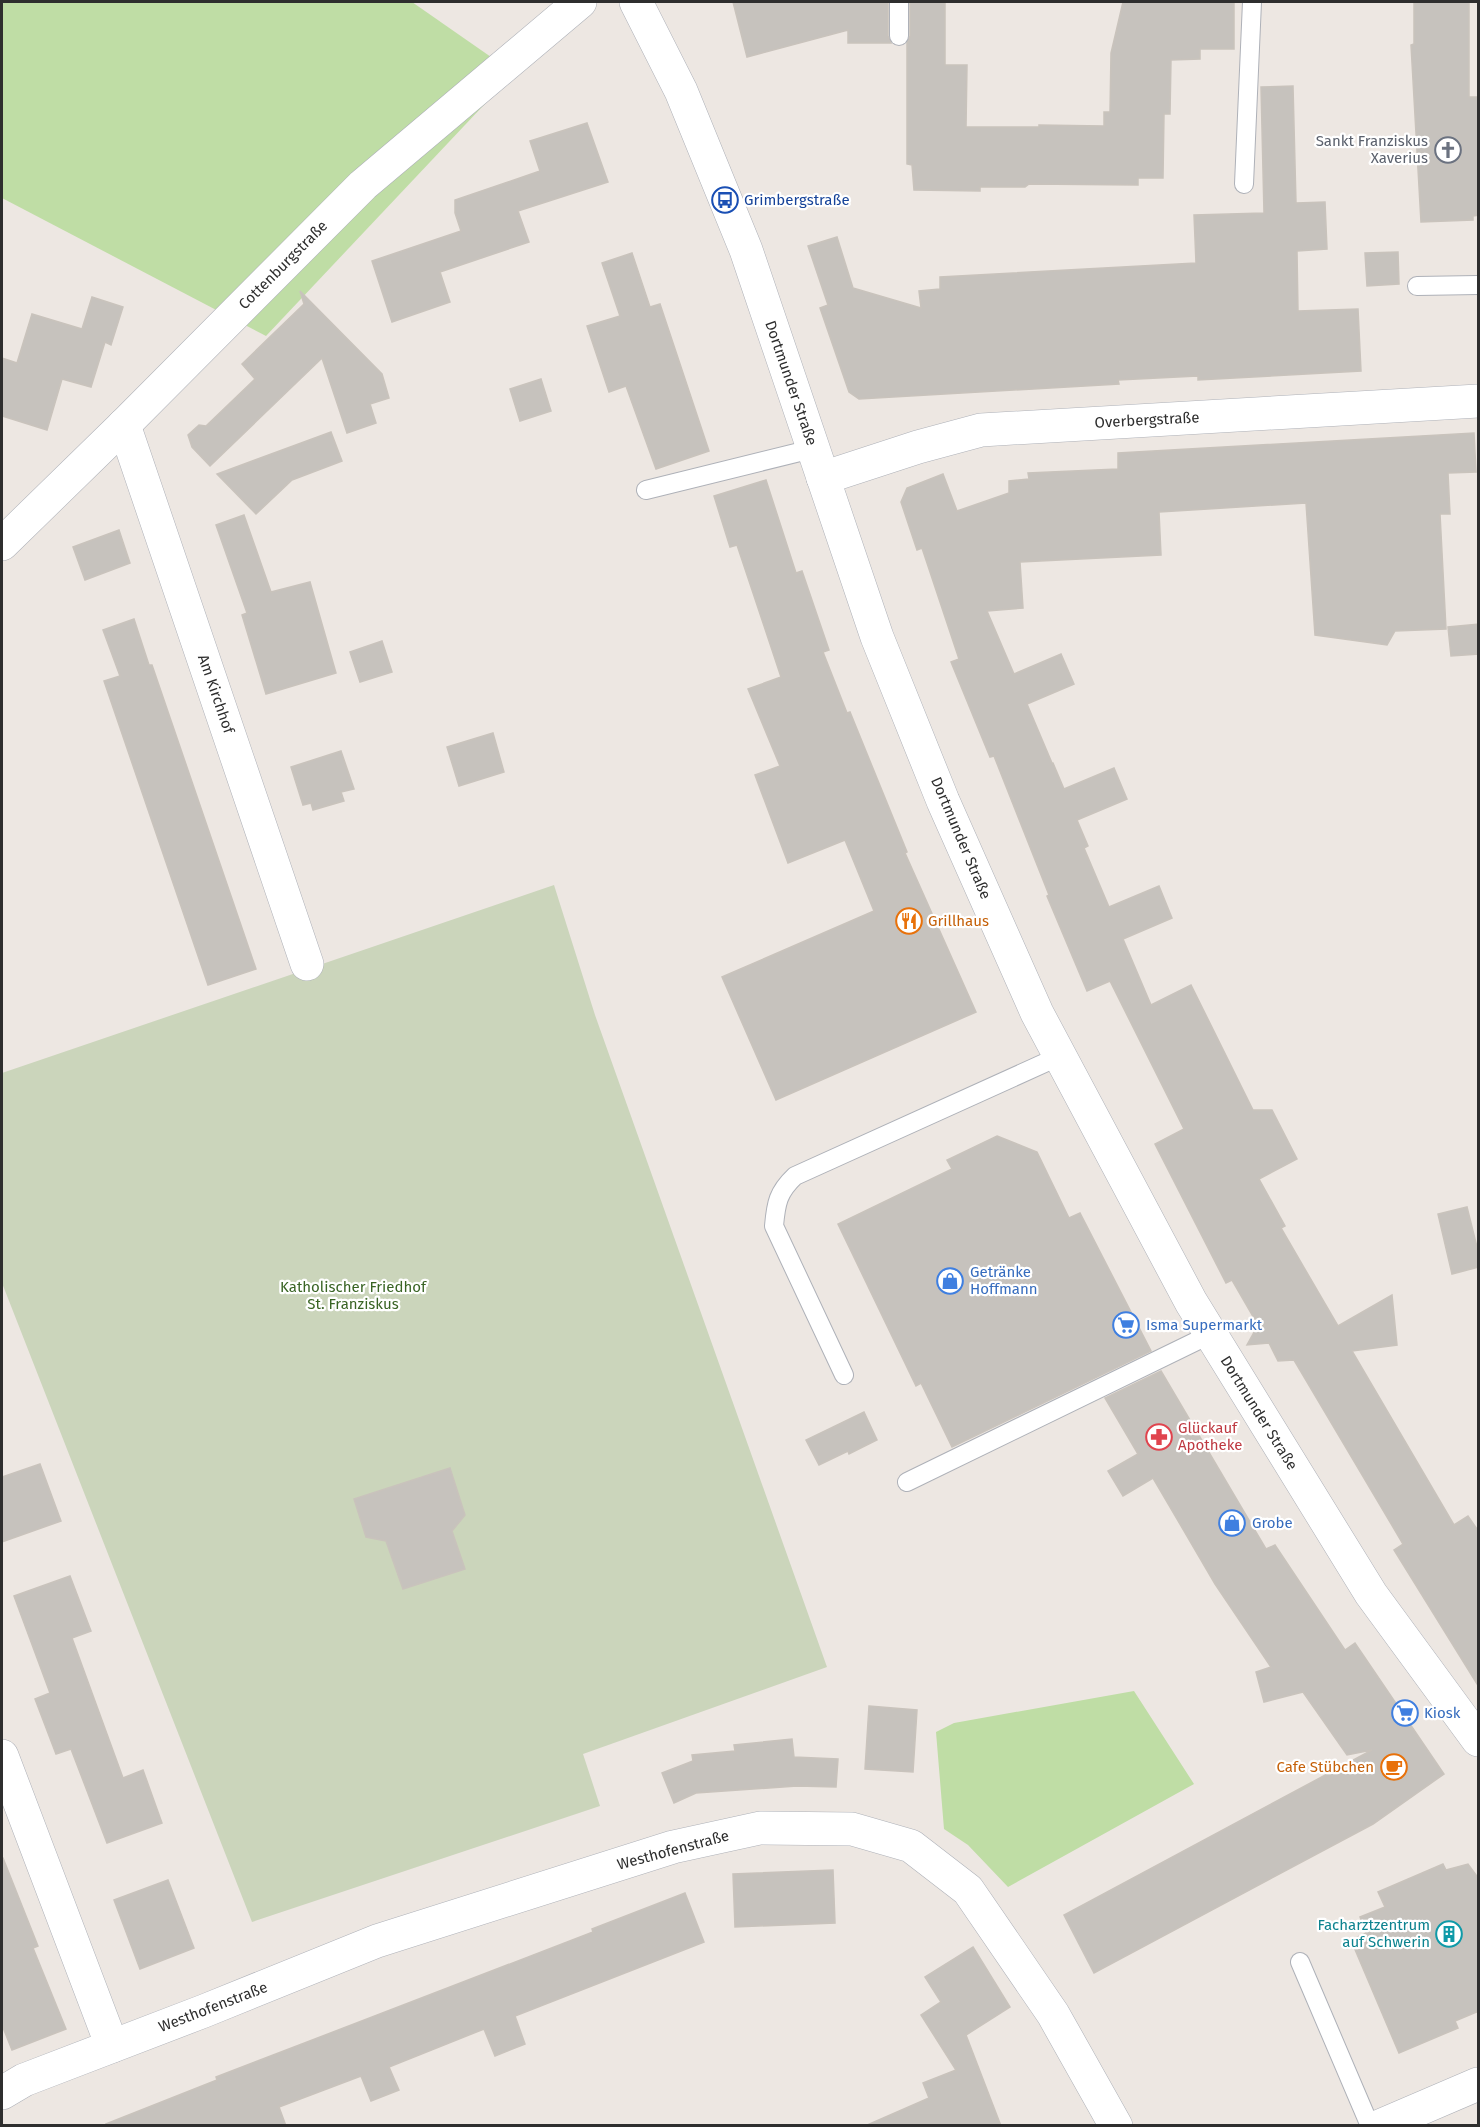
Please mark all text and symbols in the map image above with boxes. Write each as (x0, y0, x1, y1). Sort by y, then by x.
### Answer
place label: Sankt Franziskus Xaverius (1316, 132, 1428, 167)
church icon: Sankt Franziskus Xaverius (1433, 135, 1463, 165)
bus stop icon: Grimbergstraße (710, 185, 740, 215)
place label: Grimbergstraße (744, 191, 850, 209)
street label: Cottenburgstraße (235, 217, 331, 313)
street label: Dortmunder Straße (761, 318, 821, 448)
street label: Overbergstraße (1094, 408, 1200, 432)
street label: Am Kirchhof (194, 652, 238, 737)
street label: Dortmunder Straße (927, 774, 995, 902)
restaurant icon: Grillhaus (894, 906, 924, 936)
place label: Grillhaus (928, 912, 989, 930)
place label: Getränke Hoffmann (970, 1263, 1038, 1298)
shop icon: Getränke Hoffmann (935, 1266, 965, 1296)
park label: Katholischer Friedhof St. Franziskus (280, 1278, 427, 1313)
supermarket icon: Isma Supermarkt (1111, 1310, 1141, 1340)
place label: Isma Supermarkt (1146, 1316, 1263, 1334)
street label: Dortmunder Straße (1217, 1353, 1301, 1473)
place label: Glückauf Apotheke (1178, 1419, 1242, 1454)
pharmacy icon: Glückauf Apotheke (1144, 1422, 1174, 1452)
shop icon: Grobe (1217, 1508, 1247, 1538)
place label: Grobe (1252, 1514, 1293, 1532)
supermarket icon: Kiosk (1390, 1698, 1420, 1728)
place label: Kiosk (1424, 1704, 1461, 1722)
cafe icon: Cafe Stübchen (1379, 1752, 1409, 1782)
place label: Cafe Stübchen (1276, 1758, 1374, 1776)
street label: Westhofenstraße (615, 1826, 731, 1874)
place label: Facharztzentrum auf Schwerin (1317, 1916, 1430, 1951)
building icon: Facharztzentrum auf Schwerin (1434, 1919, 1464, 1949)
street label: Westhofenstraße (156, 1978, 270, 2036)

